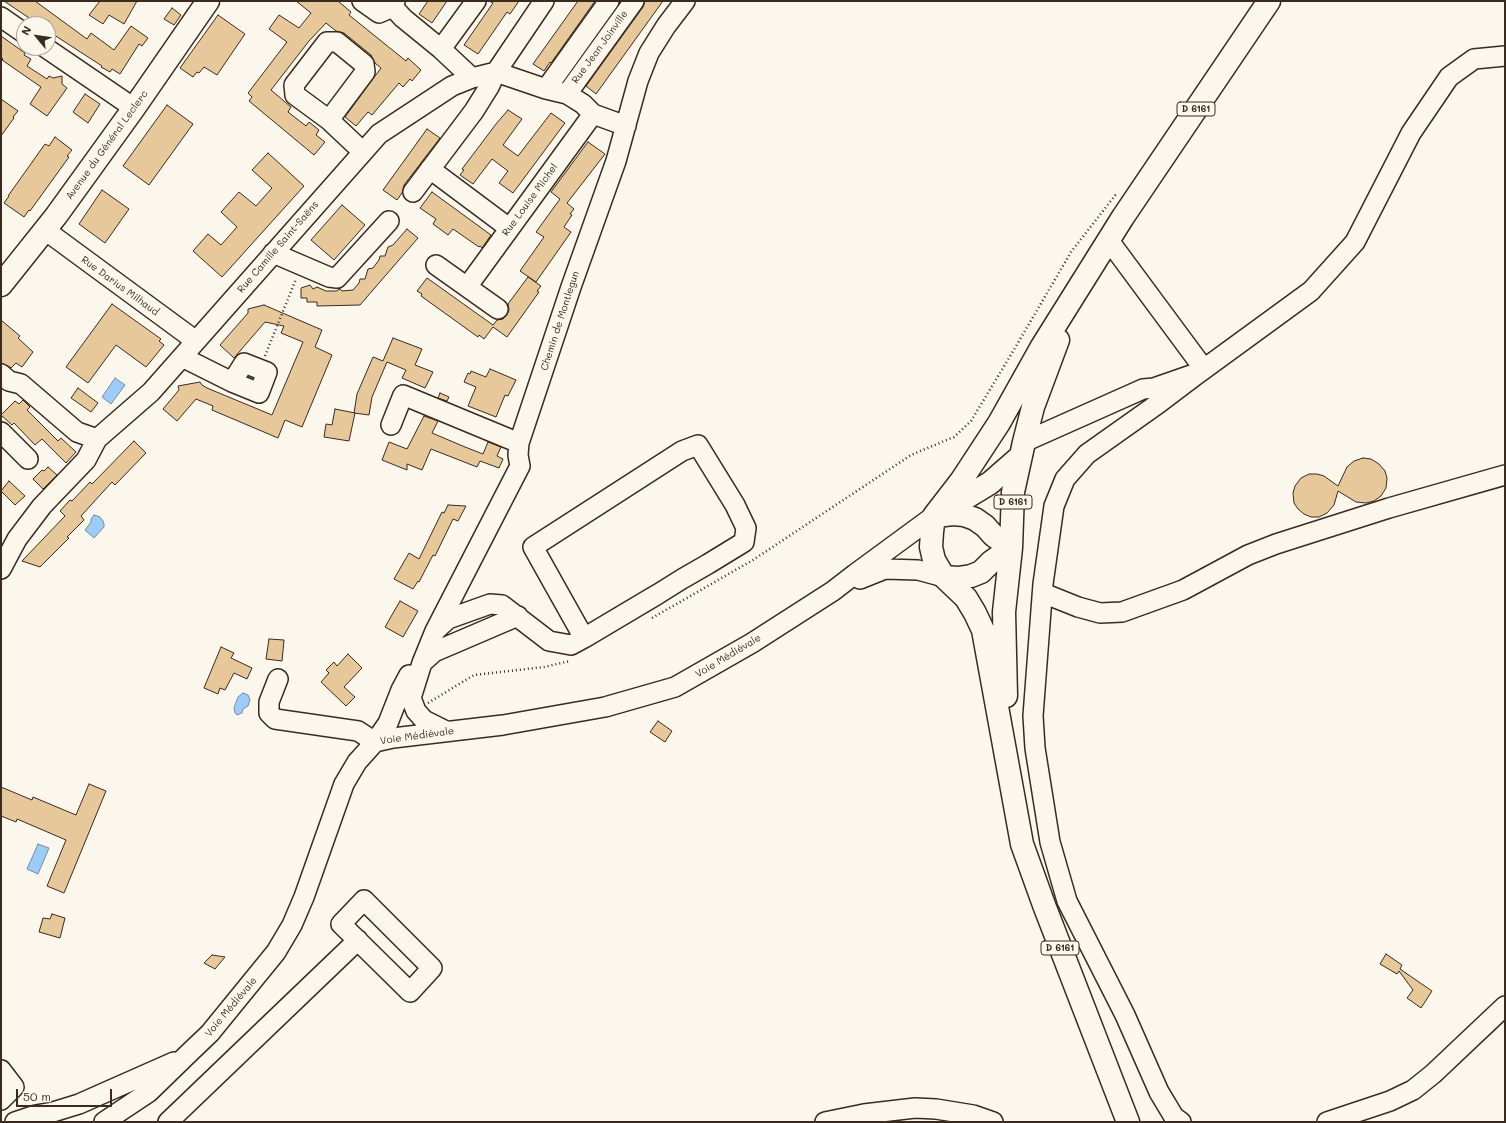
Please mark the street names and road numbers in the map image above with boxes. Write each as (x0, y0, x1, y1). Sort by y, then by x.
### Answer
street label: Rue Jean Joinville (569, 8, 631, 86)
street label: Avenue du Général Leclerc (63, 88, 151, 202)
road number: D 6161 (1177, 102, 1215, 116)
street label: Rue Louise Michel (500, 161, 560, 239)
street label: Rue Camille Saint-Saëns (235, 199, 321, 295)
street label: Rue Darius Milhaud (79, 254, 161, 318)
street label: Chemin de Montlegun (538, 270, 582, 372)
road number: D 6161 (994, 495, 1032, 509)
street label: Voie Médiévale (693, 632, 763, 680)
street label: Voie Médiévale (379, 725, 455, 747)
road number: D 6161 (1041, 941, 1079, 955)
street label: Voie Médiévale (202, 975, 260, 1039)

